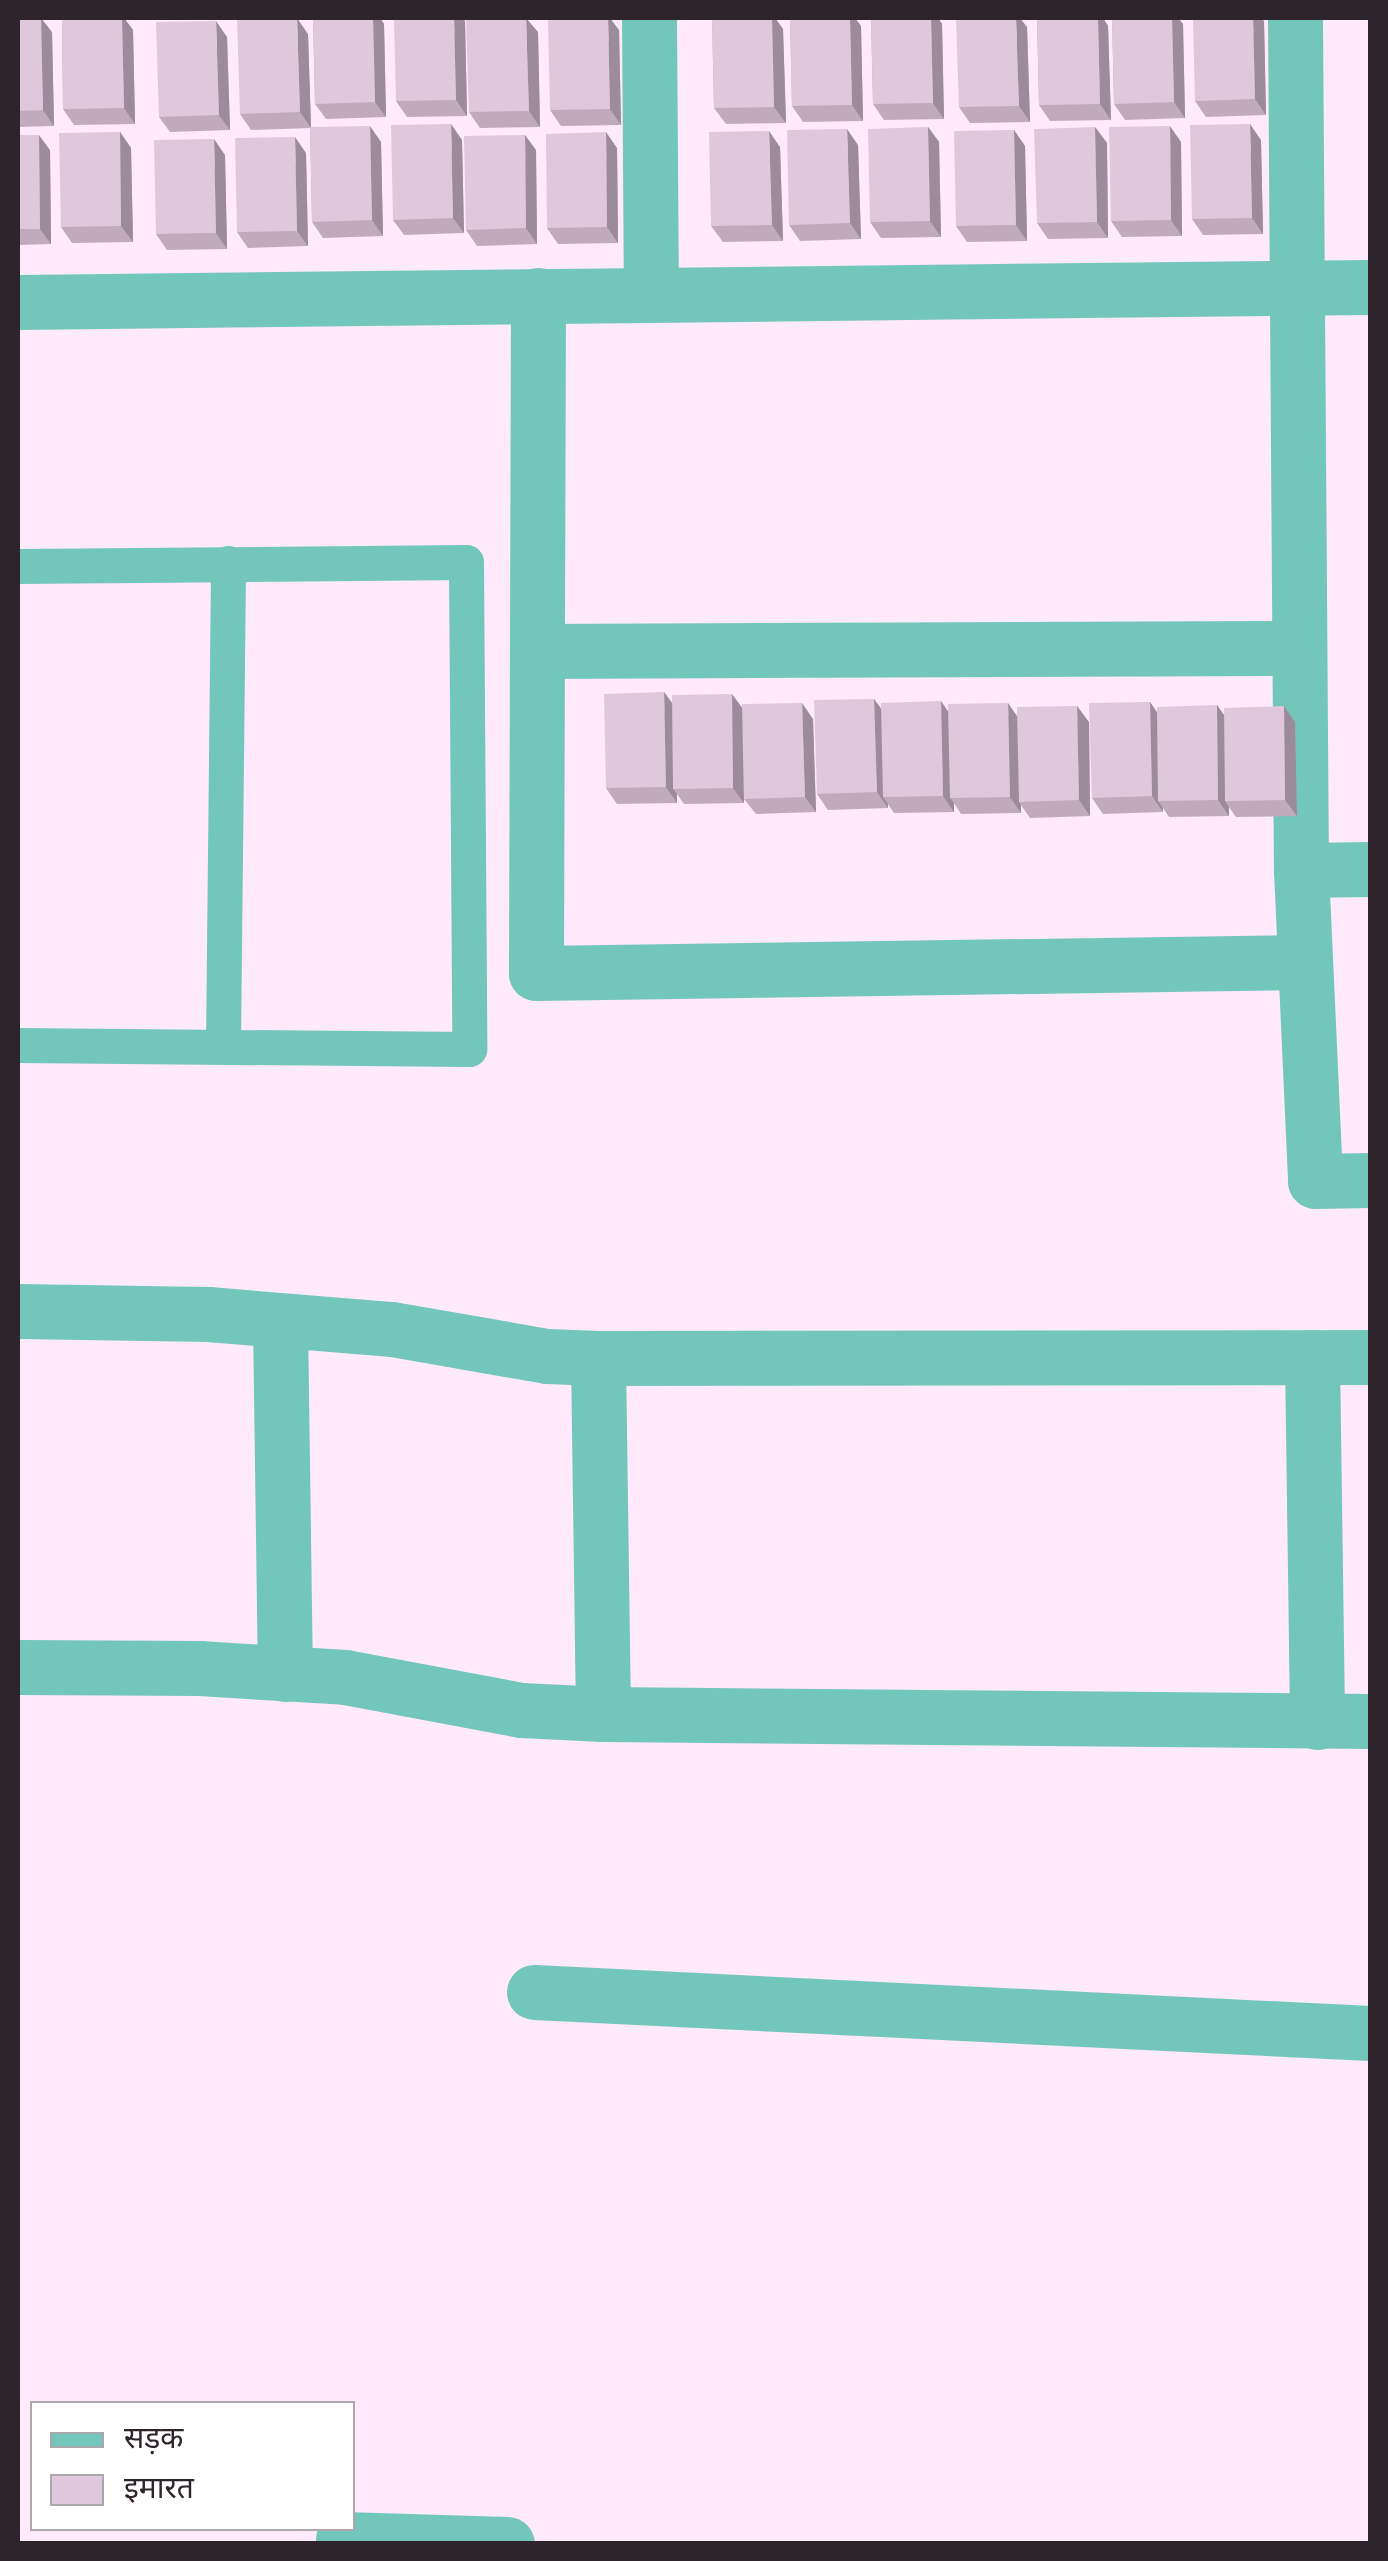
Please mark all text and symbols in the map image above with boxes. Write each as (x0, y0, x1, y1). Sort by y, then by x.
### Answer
legend (30, 2401, 355, 2531)
text: सड़क (124, 2420, 183, 2456)
text: इमारत (124, 2470, 194, 2506)

